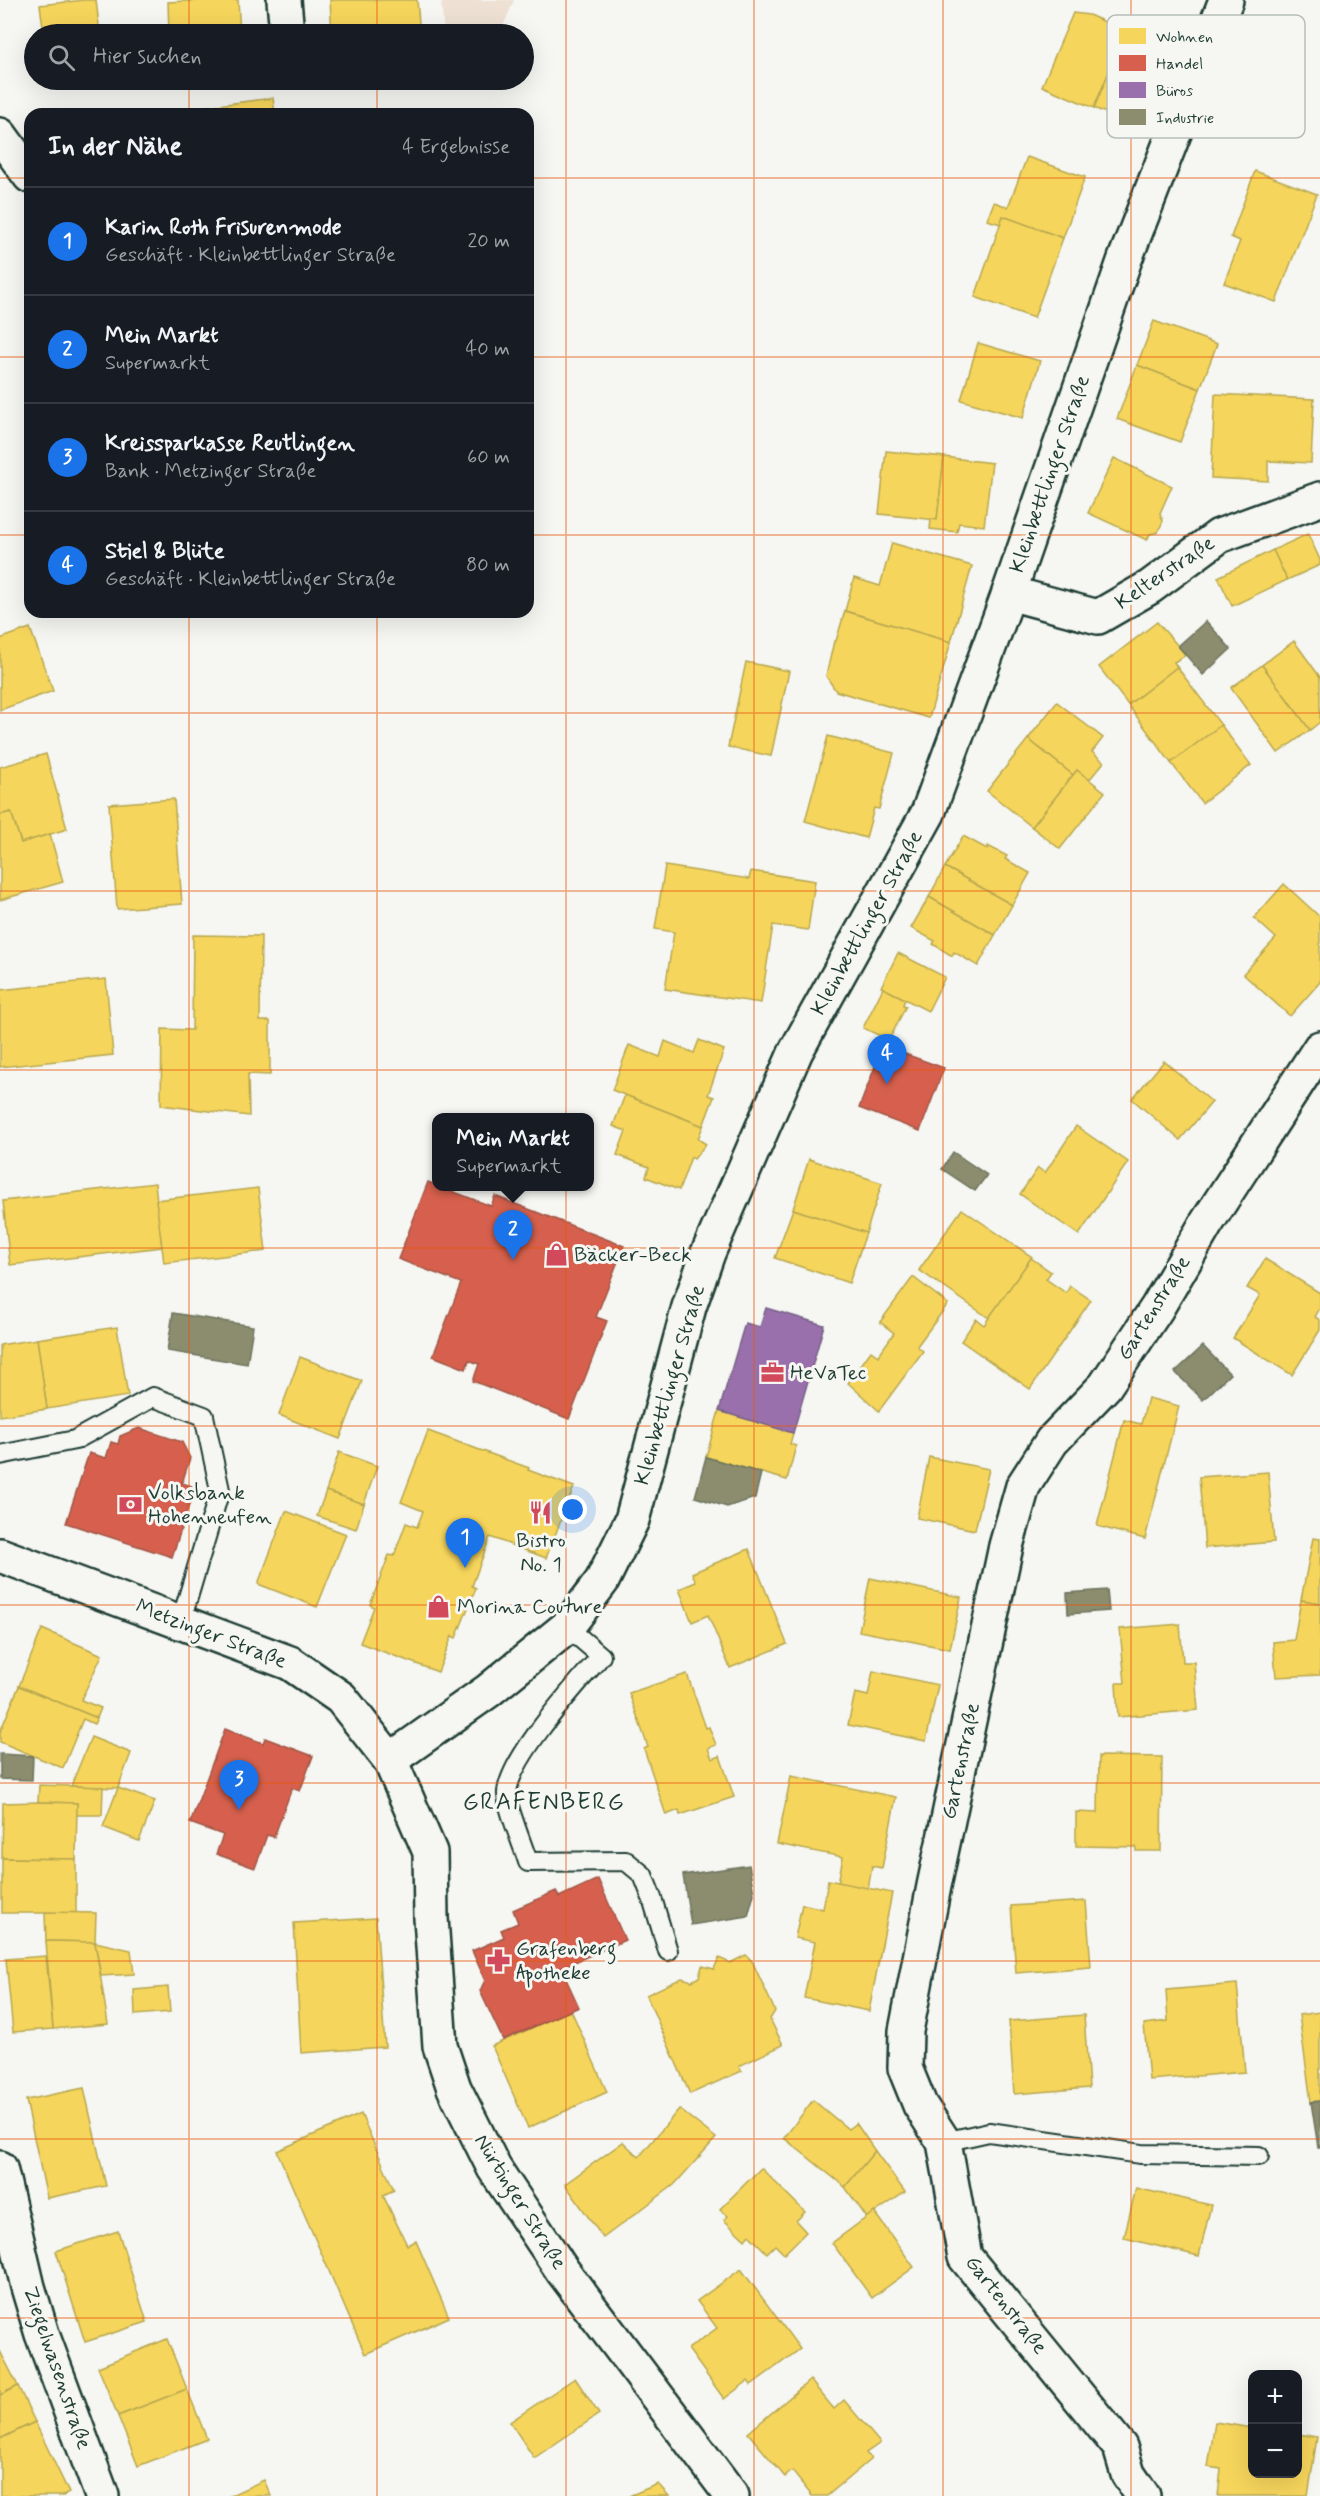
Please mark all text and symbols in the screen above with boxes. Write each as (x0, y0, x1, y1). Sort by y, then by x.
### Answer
legend (1107, 15, 1305, 138)
search box (24, 24, 534, 90)
text: Wohnen (1156, 27, 1213, 48)
icon: search (45, 41, 78, 74)
text: Hier suchen (93, 43, 202, 71)
text: Handel (1156, 54, 1203, 75)
text: Büros (1156, 81, 1193, 102)
text: Industrie (1156, 108, 1214, 129)
text: In der Nähe (48, 130, 182, 164)
text: 4 Ergebnisse (402, 134, 510, 161)
text: Karin Roth Frisurenmode (105, 214, 342, 242)
text: 1 (63, 228, 72, 255)
text: 20 m (467, 228, 510, 255)
text: Geschäft · Kleinbettlinger Straße (105, 242, 396, 269)
text: Mein Markt (105, 322, 218, 350)
text: 2 (63, 336, 72, 363)
text: 40 m (466, 336, 510, 363)
text: Supermarkt (105, 350, 210, 377)
street label: Kleinbettlinger Straße (1003, 371, 1099, 577)
text: Kreissparkasse Reutlingen (105, 430, 355, 458)
text: 3 (63, 444, 72, 471)
text: 60 m (467, 444, 510, 471)
text: Bank · Metzinger Straße (105, 458, 316, 485)
street label: Kelterstraße (1110, 529, 1220, 617)
text: Stiel & Blüte (105, 538, 225, 566)
text: 4 (62, 552, 73, 579)
text: 80 m (466, 552, 510, 579)
text: Geschäft · Kleinbettlinger Straße (105, 566, 396, 593)
street label: Kleinbettlinger Straße (805, 826, 931, 1021)
pin: 4 (868, 1034, 906, 1084)
popup (432, 1113, 594, 1191)
text: Mein Markt (456, 1125, 570, 1153)
text: Supermarkt (456, 1153, 561, 1180)
pin: 2 (494, 1210, 532, 1260)
place label: Bäcker-Beck (574, 1241, 692, 1269)
shop icon: Bäcker-Beck (543, 1242, 569, 1268)
street label: Gartenstraße (1111, 1250, 1197, 1366)
street label: Kleinbettlinger Straße (628, 1282, 714, 1489)
place label: HeVaTec (790, 1359, 866, 1387)
office icon: HeVaTec (759, 1360, 785, 1386)
place label: Volksbank Hohenneufen (148, 1479, 272, 1531)
bank icon: Volksbank Hohenneufen (117, 1492, 143, 1518)
your location (558, 1495, 587, 1524)
restaurant icon: Bistro No. 1 (528, 1500, 554, 1526)
pin: 1 (446, 1518, 484, 1568)
place label: Bistro No. 1 (516, 1527, 566, 1579)
street label: Metzinger Straße (131, 1592, 290, 1678)
place label: Morina Couture (457, 1593, 603, 1621)
shop icon: Morina Couture (426, 1594, 452, 1620)
street label: Gartenstraße (935, 1700, 987, 1822)
pin: 3 (220, 1760, 258, 1810)
district label: GRAFENBERG (463, 1787, 625, 1818)
place label: Grafenberg Apotheke (516, 1935, 617, 1988)
pharmacy icon: Grafenberg Apotheke (485, 1948, 511, 1974)
street label: Nürtinger Straße (465, 2129, 573, 2276)
street label: Gartenstraße (958, 2250, 1054, 2360)
street label: Ziegelwasenstraße (14, 2283, 98, 2454)
map controls (1248, 2370, 1302, 2478)
button: + (1248, 2370, 1302, 2424)
button: − (1248, 2424, 1302, 2478)

